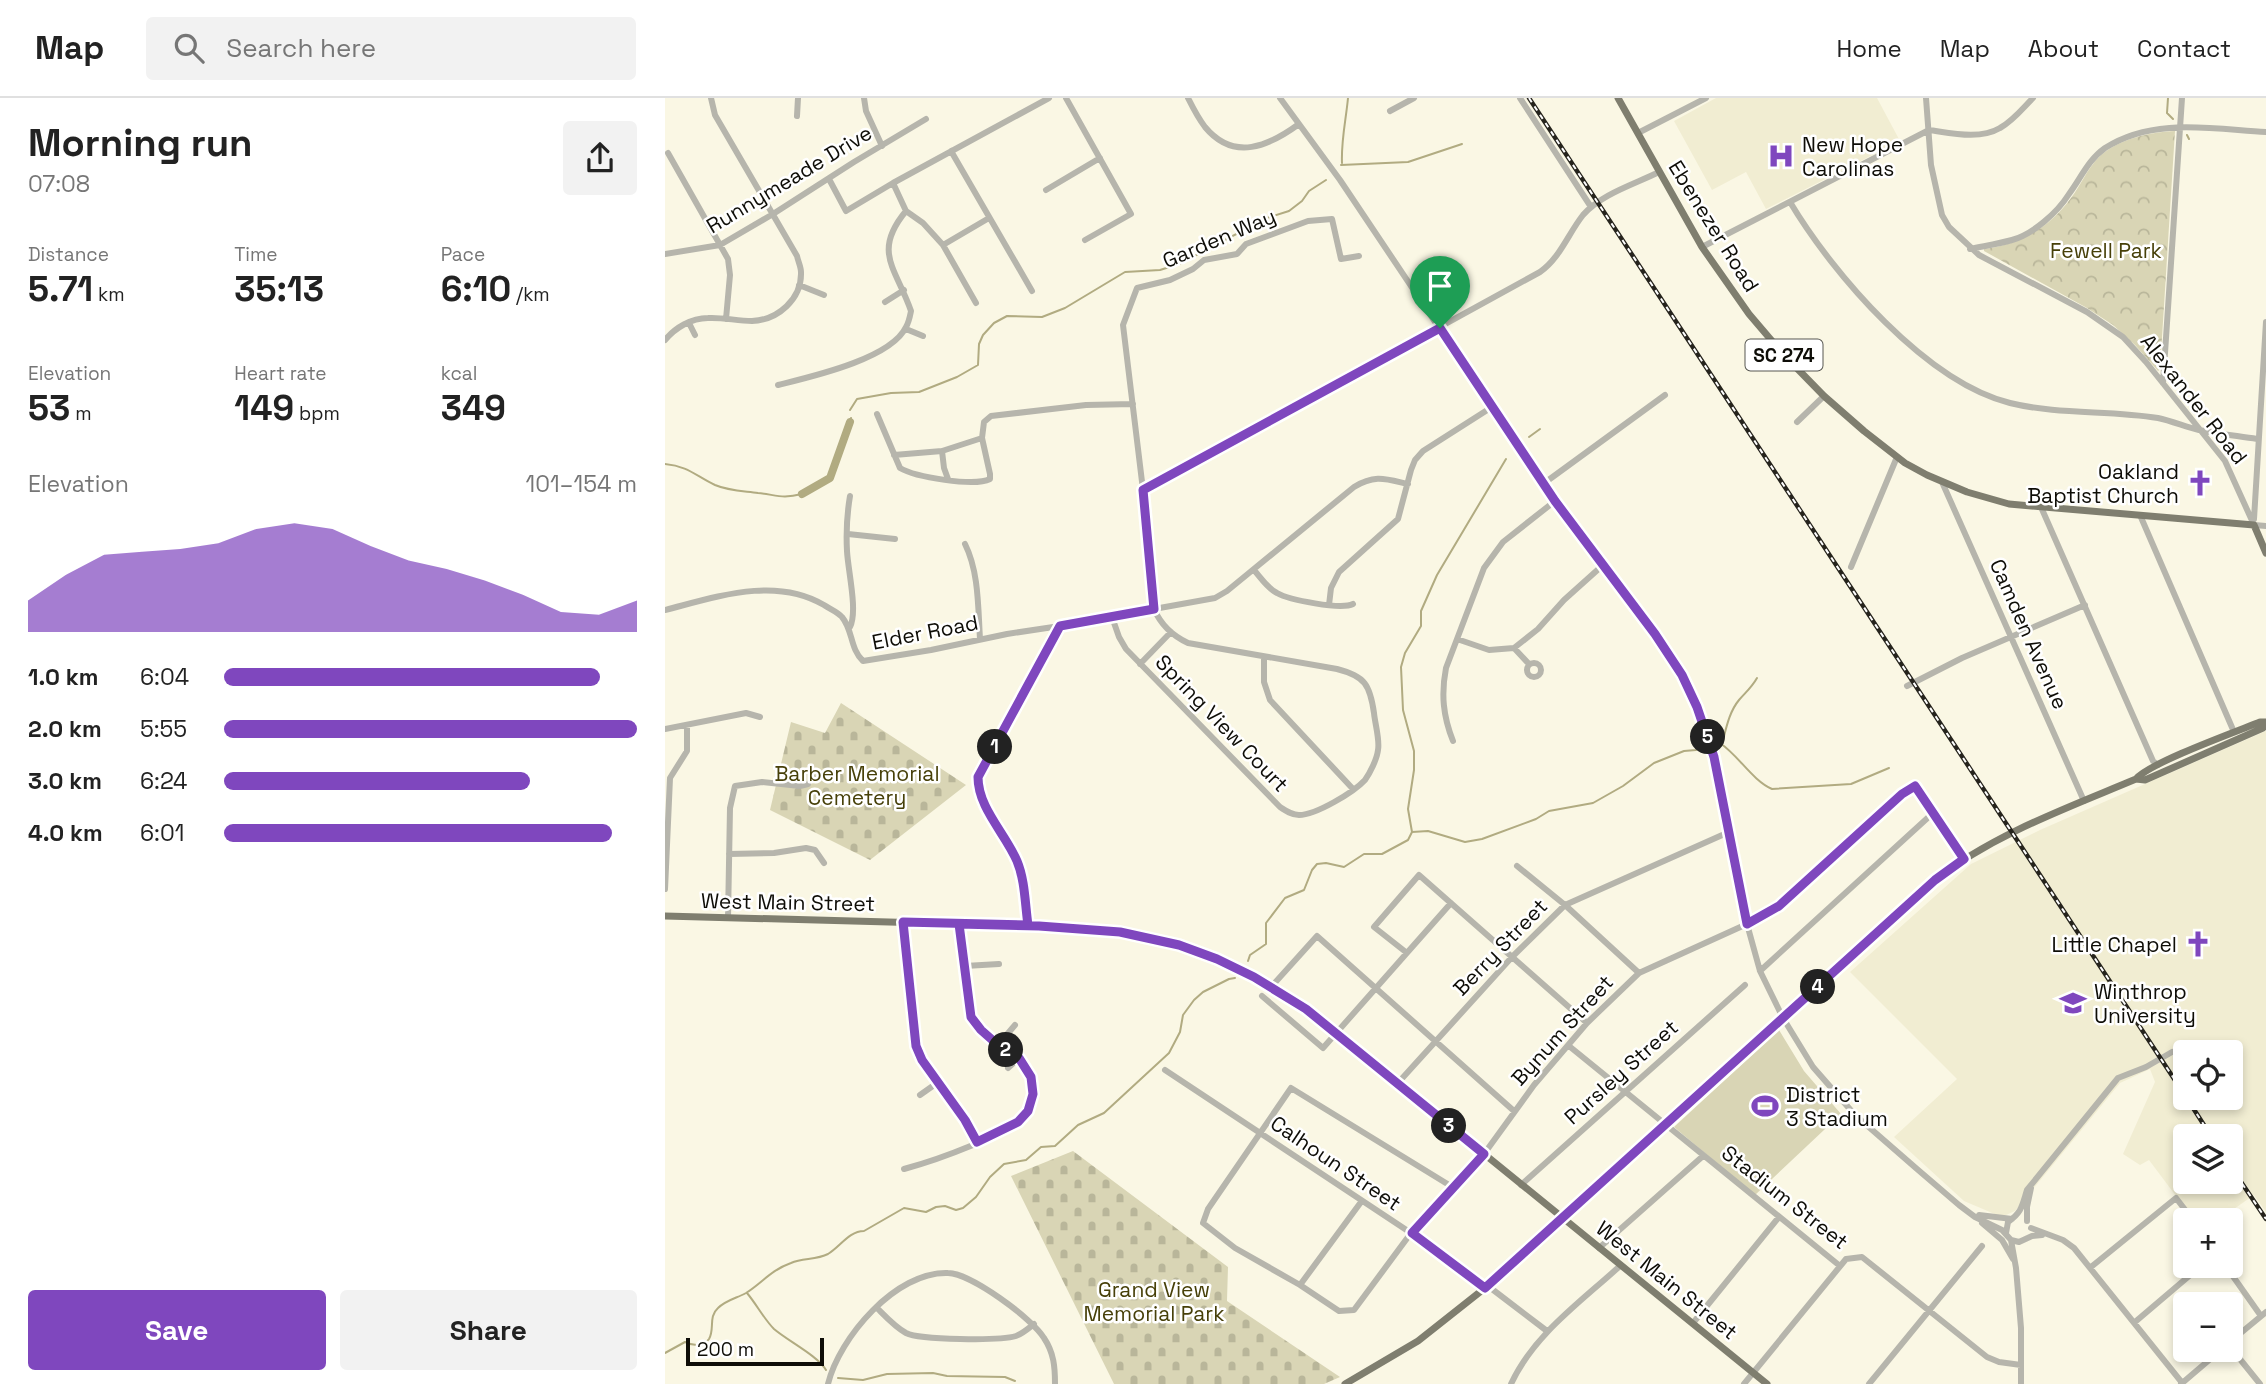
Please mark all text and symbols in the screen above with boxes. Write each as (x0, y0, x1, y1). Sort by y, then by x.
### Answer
search box (146, 17, 636, 80)
text: Map (35, 27, 104, 69)
icon: search (170, 29, 208, 67)
text: Search here (226, 31, 376, 65)
text: Home (1836, 33, 1902, 64)
text: Map (1940, 33, 1990, 64)
text: About (2028, 33, 2099, 64)
text: Contact (2137, 33, 2231, 64)
text: Morning run (28, 119, 253, 167)
street label: Runnymeade Drive (701, 119, 877, 239)
button: share (563, 121, 637, 195)
place label: New Hope Carolinas (1802, 131, 1903, 182)
hospital icon: New Hope Carolinas (1766, 141, 1796, 171)
street label: Ebenezer Road (1663, 155, 1765, 297)
text: 07:08 (28, 169, 90, 199)
street label: Garden Way (1158, 202, 1280, 274)
park label: Fewell Park (2050, 237, 2162, 264)
text: Distance (28, 242, 109, 267)
text: Time (234, 242, 278, 267)
text: Pace (441, 242, 485, 267)
pin (1410, 256, 1470, 328)
text: 5.71 (28, 267, 93, 311)
text: 35:13 (234, 267, 324, 311)
text: 6:10 (441, 267, 511, 311)
icon: arrive (1421, 267, 1459, 305)
text: km (93, 282, 125, 307)
text: /km (511, 282, 550, 307)
street label: Alexander Road (2135, 328, 2253, 470)
road number: SC 274 (1745, 340, 1823, 370)
text: Elevation (28, 361, 111, 386)
text: Heart rate (234, 361, 327, 386)
text: kcal (441, 361, 477, 386)
text: 53 (28, 386, 70, 430)
text: 149 (234, 386, 294, 430)
text: 349 (441, 386, 506, 430)
text: m (70, 401, 92, 426)
text: bpm (294, 401, 340, 426)
place label: Oakland Baptist Church (2027, 458, 2179, 509)
church icon: Oakland Baptist Church (2185, 468, 2215, 498)
text: Elevation (28, 469, 129, 499)
text: 101–154 m (526, 469, 637, 499)
street label: Camden Avenue (1984, 555, 2074, 713)
street label: Elder Road (870, 608, 980, 656)
street label: Spring View Court (1150, 649, 1294, 797)
text: 1.0 km (28, 662, 98, 692)
text: 6:04 (140, 662, 189, 692)
text: 2.0 km (28, 714, 102, 744)
text: 5:55 (140, 714, 187, 744)
pin: 5 (1691, 720, 1725, 754)
text: 5 (1702, 724, 1713, 749)
pin: 1 (977, 730, 1013, 764)
text: 1 (990, 734, 999, 759)
park label: Barber Memorial Cemetery (774, 760, 940, 811)
text: 3.0 km (28, 766, 102, 796)
text: 6:24 (140, 766, 187, 796)
text: 4.0 km (28, 818, 103, 848)
text: 6:01 (140, 818, 184, 848)
street label: West Main Street (701, 887, 875, 917)
street label: Berry Street (1447, 893, 1553, 1001)
church icon: Little Chapel (2183, 929, 2213, 959)
place label: Little Chapel (2051, 931, 2177, 958)
street label: Bynum Street (1505, 969, 1619, 1091)
pin: 4 (1801, 970, 1835, 1004)
text: 4 (1811, 974, 1824, 999)
place label: Winthrop University (2094, 978, 2196, 1029)
school or university icon: Winthrop University (2058, 988, 2088, 1018)
street label: Pursley Street (1558, 1014, 1684, 1130)
pin: 2 (989, 1032, 1023, 1068)
text: 2 (1000, 1037, 1011, 1062)
map controls (2173, 1040, 2243, 1362)
button: locate (2173, 1040, 2243, 1110)
place label: District 3 Stadium (1786, 1081, 1888, 1132)
sports icon: District 3 Stadium (1750, 1091, 1780, 1121)
pin: 3 (1431, 1108, 1467, 1144)
street label: Calhoun Street (1266, 1109, 1406, 1217)
text: 3 (1443, 1113, 1454, 1138)
button: layers (2173, 1124, 2243, 1194)
street label: Stadium Street (1716, 1139, 1854, 1255)
button: + (2173, 1208, 2243, 1278)
street label: West Main Street (1591, 1215, 1743, 1345)
park label: Grand View Memorial Park (1084, 1276, 1225, 1327)
button: Save (28, 1290, 326, 1370)
button: Share (340, 1290, 637, 1370)
button: − (2173, 1292, 2243, 1362)
scale bar (686, 1335, 824, 1367)
text: 200 m (697, 1337, 754, 1362)

